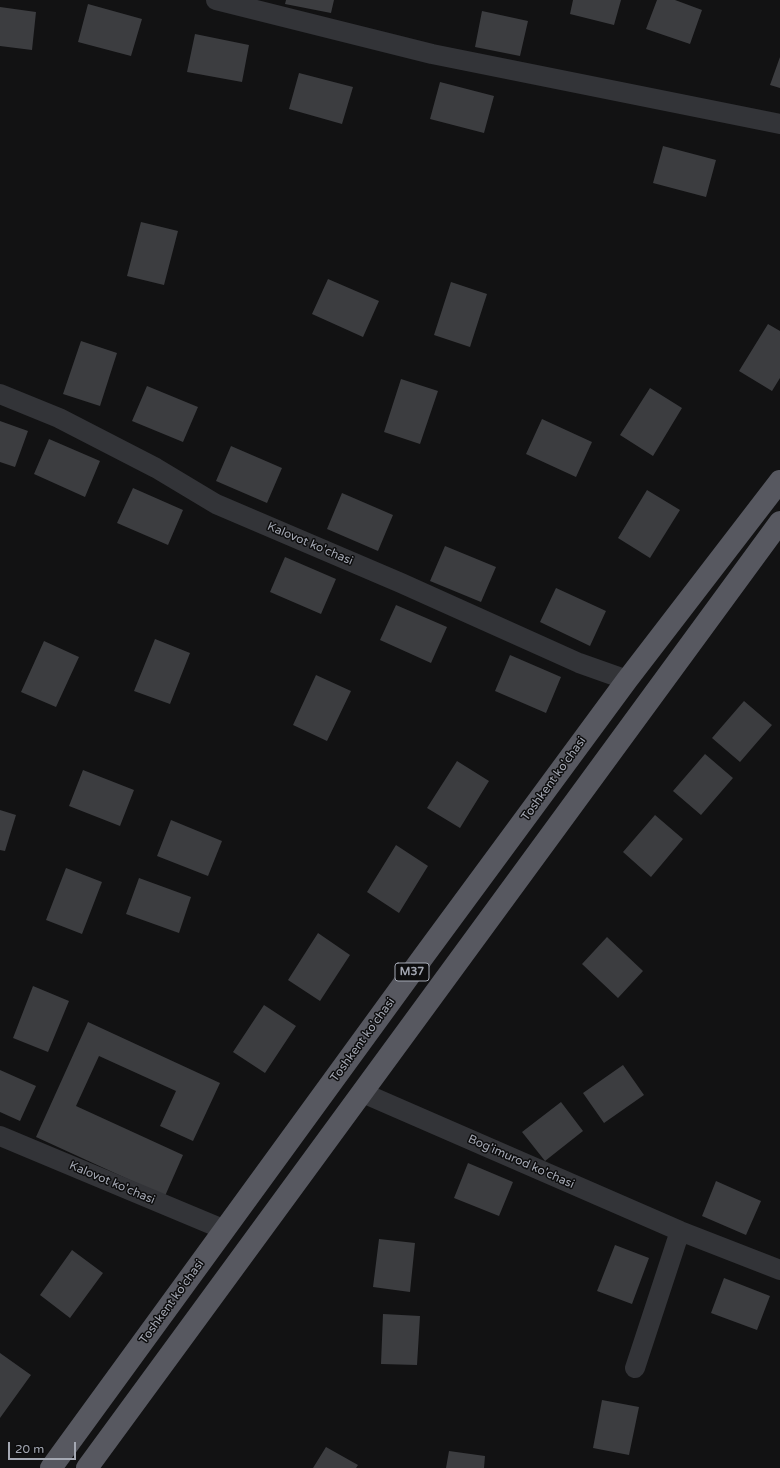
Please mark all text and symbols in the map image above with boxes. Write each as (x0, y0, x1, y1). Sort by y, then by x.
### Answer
street label: Kalovot ko'chasi (265, 519, 355, 569)
street label: Toshkent ko'chasi (519, 734, 589, 824)
road number: M37 (395, 963, 429, 981)
street label: Toshkent ko'chasi (328, 995, 398, 1085)
street label: Bog'imurod ko'chasi (466, 1132, 576, 1192)
street label: Kalovot ko'chasi (67, 1158, 157, 1208)
street label: Toshkent ko'chasi (137, 1257, 207, 1347)
scale bar (10, 1434, 78, 1460)
text: 20 m (15, 1442, 44, 1456)

